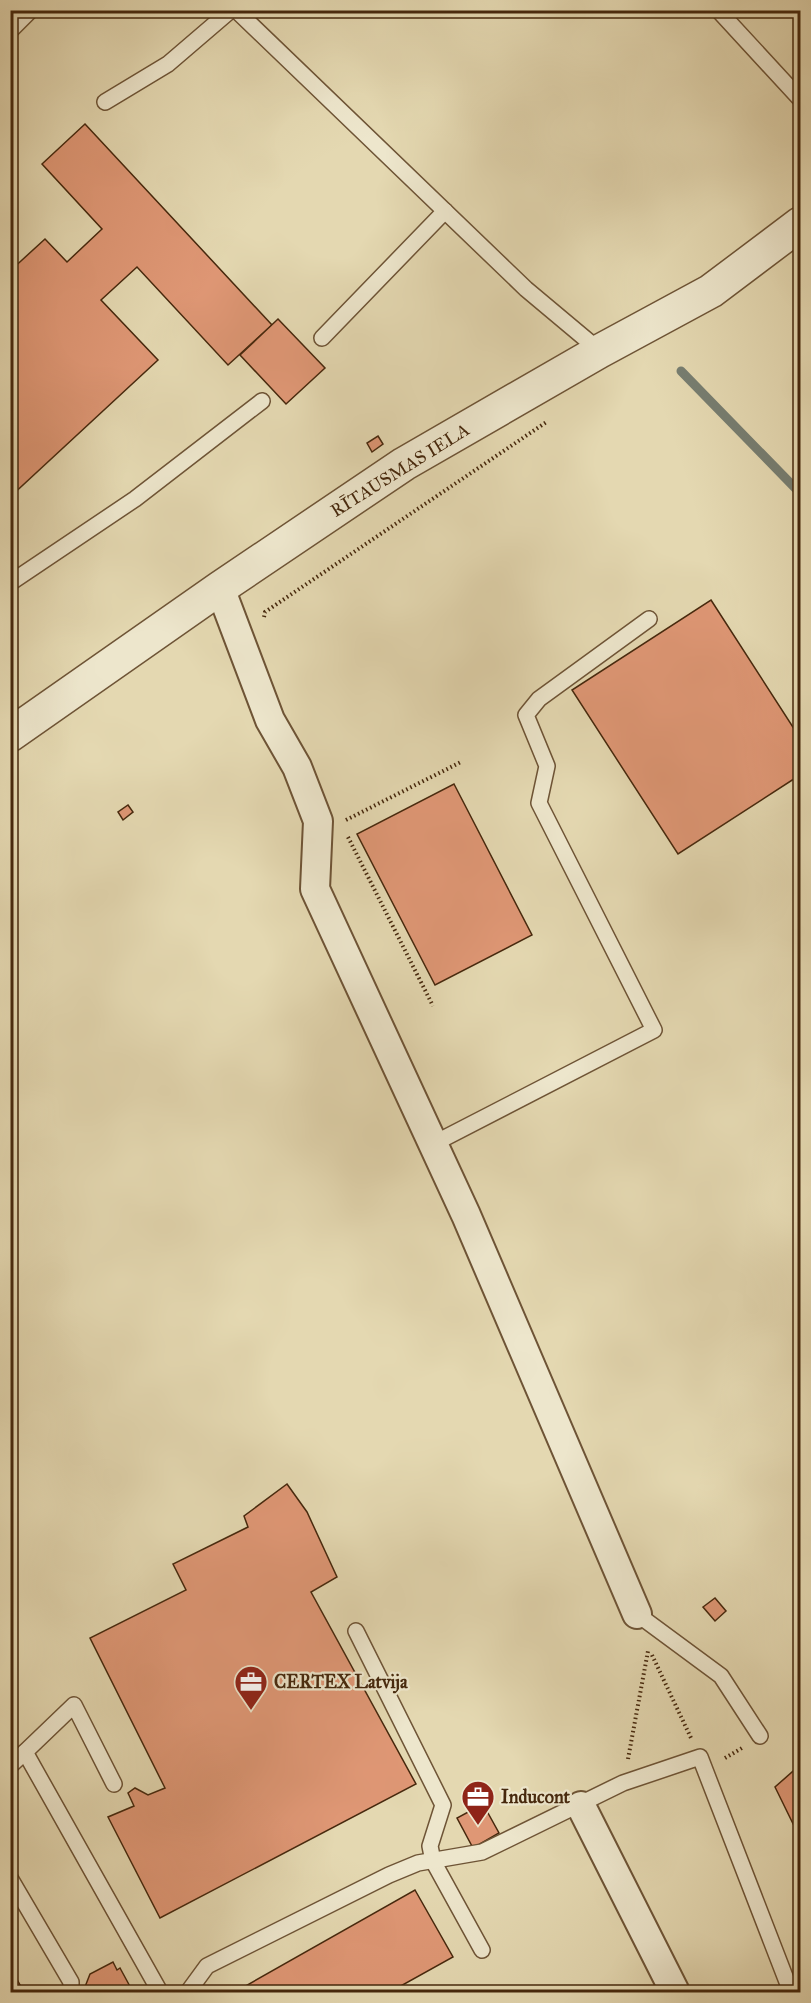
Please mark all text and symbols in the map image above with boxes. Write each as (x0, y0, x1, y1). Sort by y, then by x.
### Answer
street label: RĪTAUSMAS IELA (326, 418, 474, 522)
office icon: CERTEX Latvija (233, 1664, 269, 1711)
place label: CERTEX Latvija (274, 1671, 408, 1694)
office icon: Inducont (460, 1779, 496, 1826)
place label: Inducont (501, 1786, 571, 1808)

